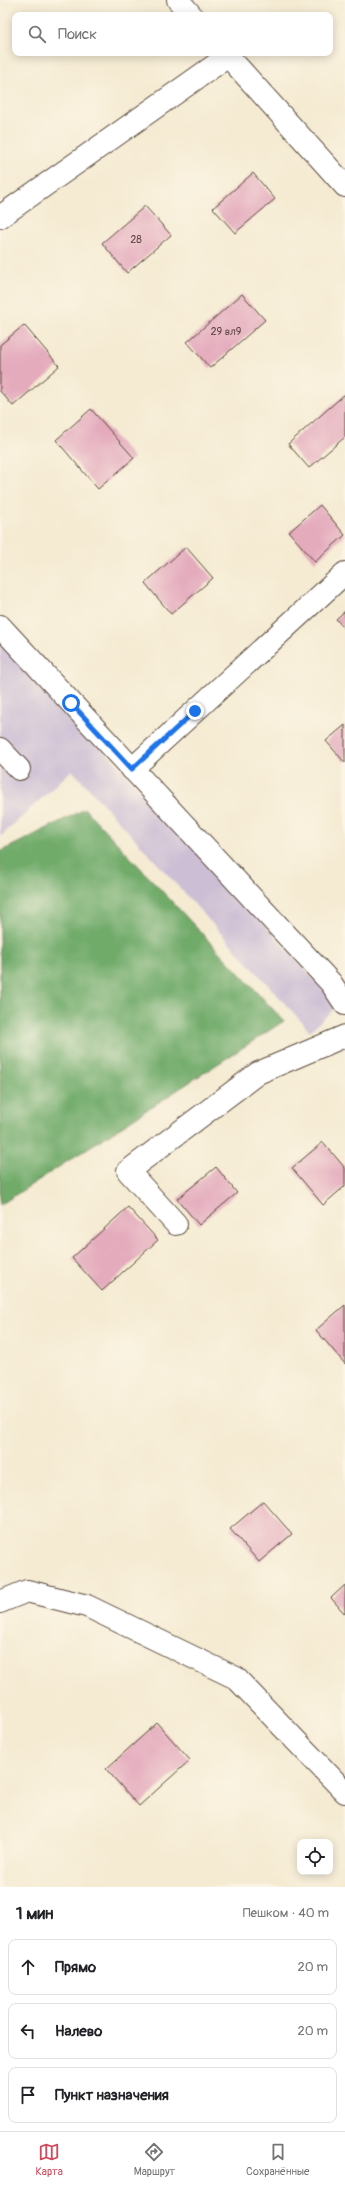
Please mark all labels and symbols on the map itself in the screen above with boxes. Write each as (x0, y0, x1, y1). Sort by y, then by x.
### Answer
house number: 28 (130, 233, 142, 246)
house number: 29 вл9 (210, 325, 242, 338)
route start (62, 694, 80, 712)
route end (186, 702, 204, 720)

